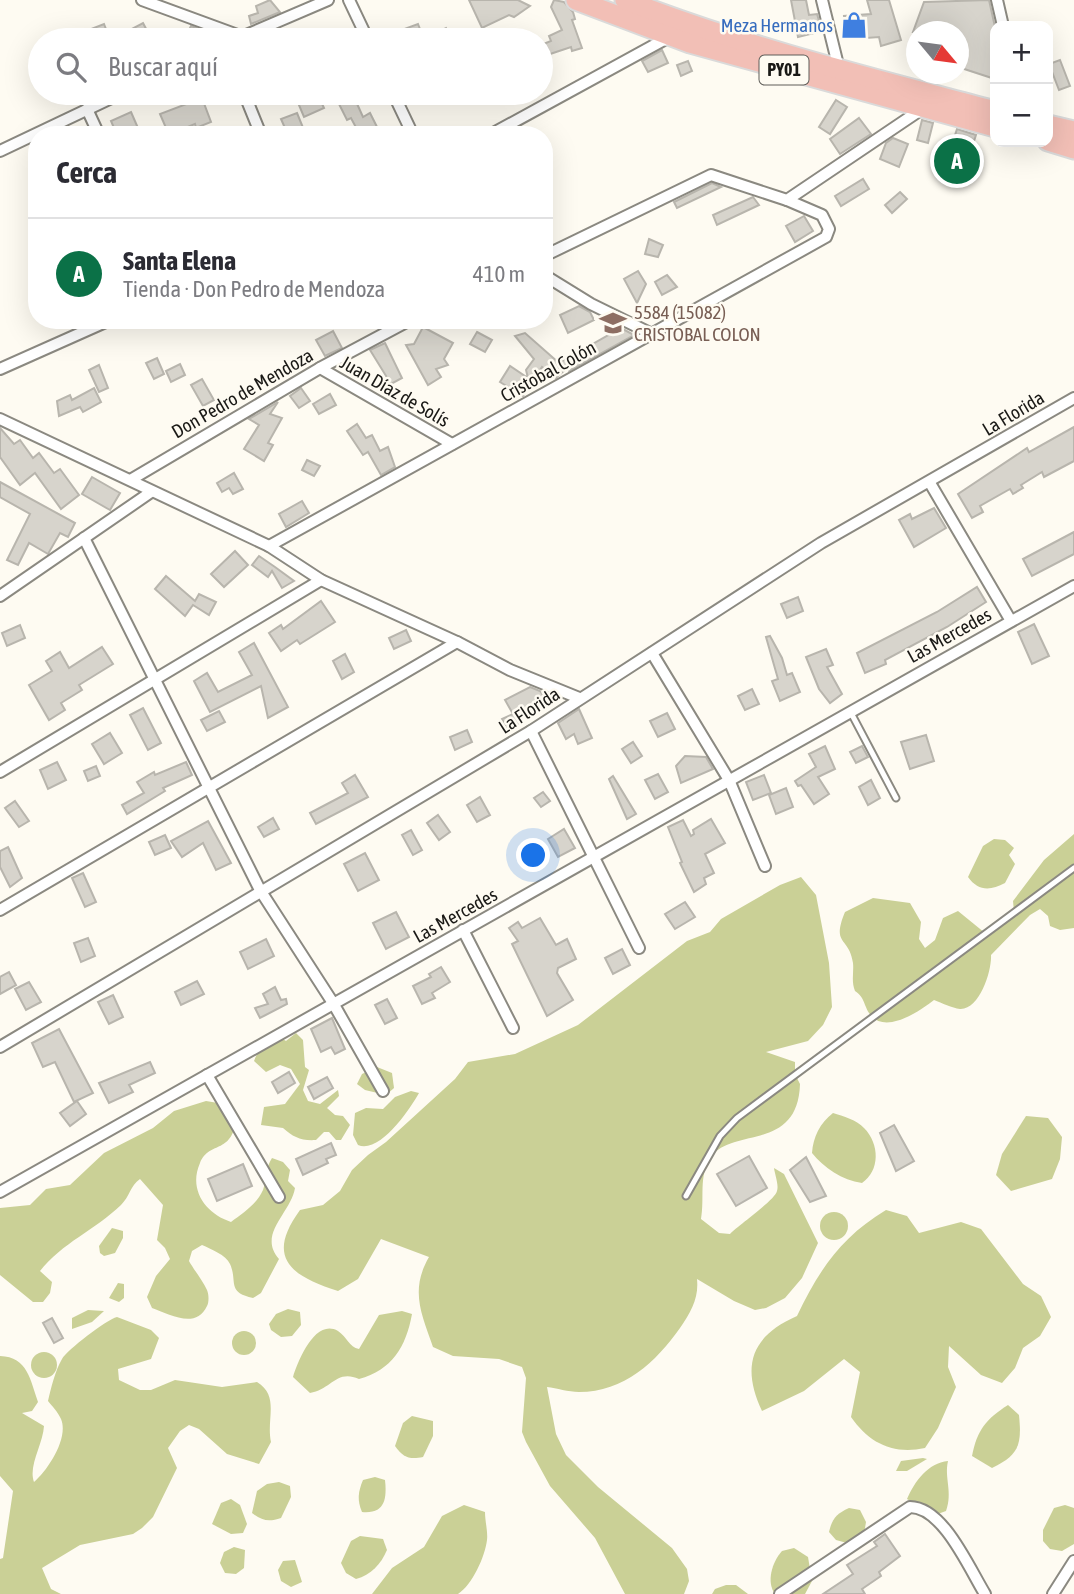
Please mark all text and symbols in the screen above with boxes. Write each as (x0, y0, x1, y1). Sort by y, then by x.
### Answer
shop icon: Meza Hermanos (839, 10, 869, 40)
place label: Meza Hermanos (721, 14, 833, 36)
north arrow (906, 21, 969, 84)
map controls (990, 21, 1053, 147)
button: + (990, 21, 1053, 84)
search box (28, 28, 553, 105)
icon: search (52, 48, 90, 86)
text: Buscar aquí (108, 52, 218, 82)
road number: PY01 (760, 56, 808, 84)
button: − (990, 84, 1053, 147)
pin: A (934, 135, 980, 187)
text: Cerca (56, 155, 117, 189)
text: Santa Elena (123, 246, 236, 276)
text: A (73, 261, 85, 287)
text: 410 m (473, 261, 525, 287)
text: Tienda · Don Pedro de Mendoza (123, 276, 385, 302)
place label: 5584 (15082) CRISTOBAL COLON (634, 301, 761, 345)
school or university icon: 5584 (15082) CRISTOBAL COLON (598, 308, 628, 338)
street label: Cristobal Colón (497, 336, 599, 406)
street label: Don Pedro de Mendoza (167, 344, 317, 442)
street label: Juan Díaz de Solís (336, 351, 454, 431)
street label: La Florida (978, 386, 1048, 440)
street label: Las Mercedes (903, 603, 995, 667)
street label: La Florida (494, 682, 564, 738)
your location (516, 838, 550, 872)
street label: Las Mercedes (409, 883, 501, 947)

